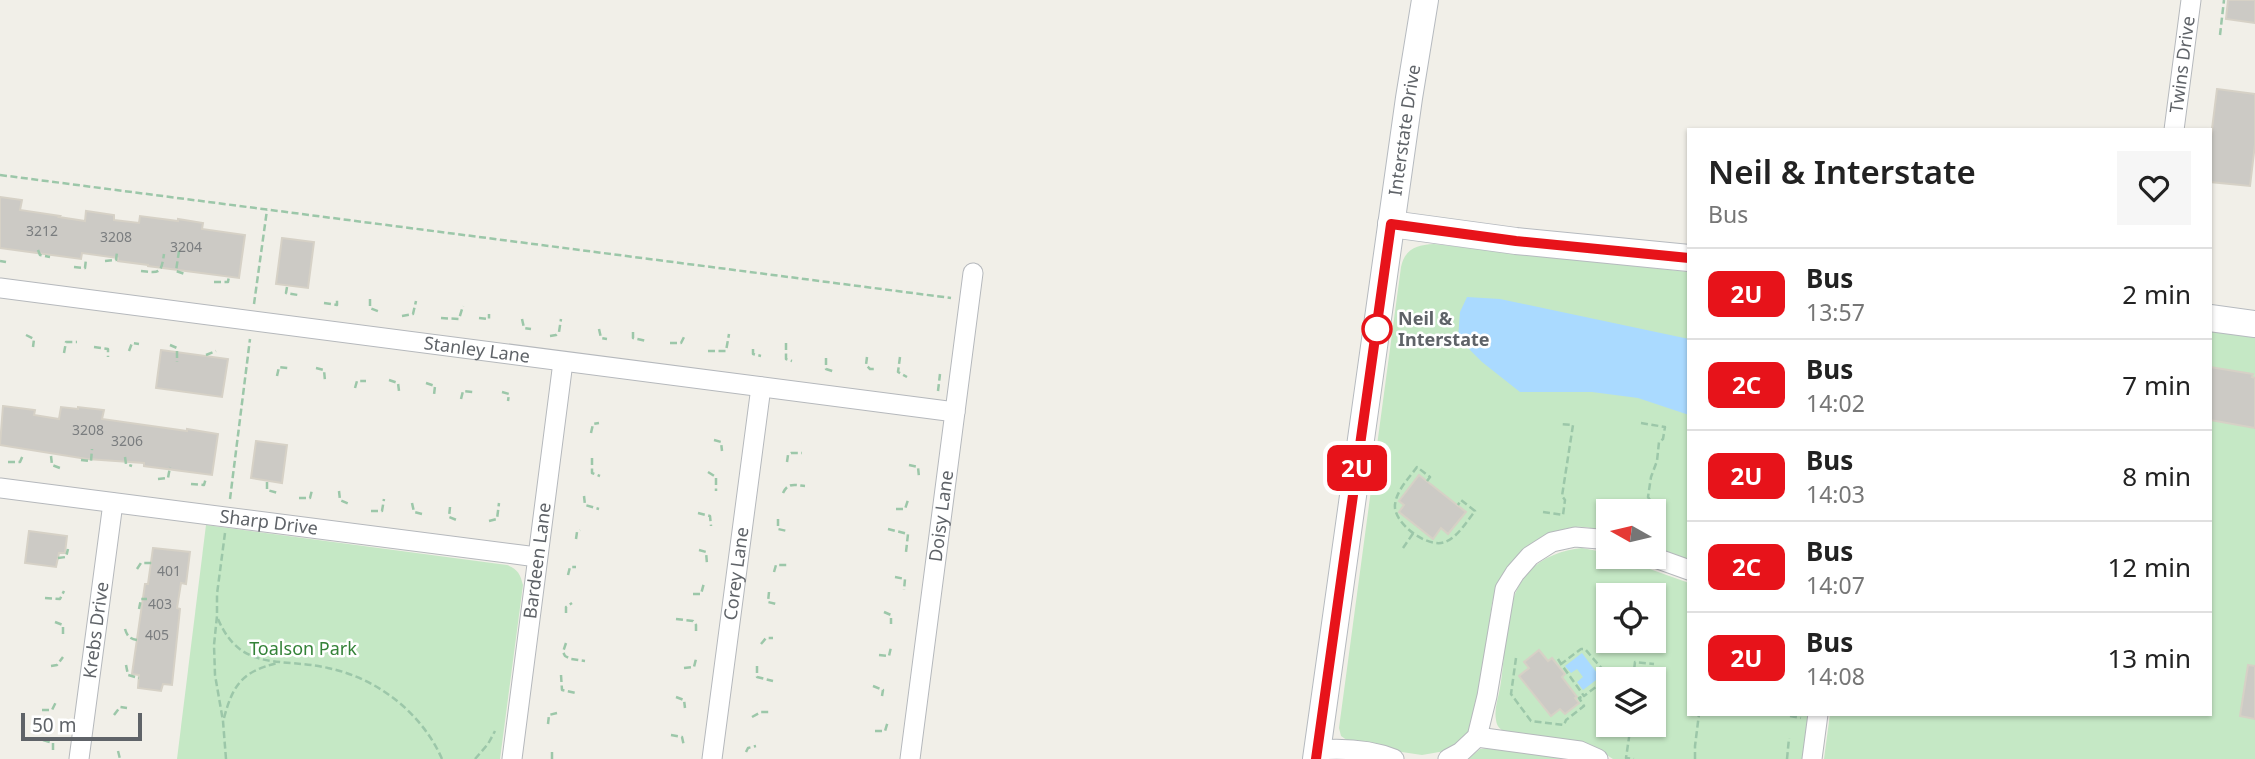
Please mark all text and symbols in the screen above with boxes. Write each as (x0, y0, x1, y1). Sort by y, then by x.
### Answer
street label: Twins Drive (2163, 15, 2200, 114)
street label: Interstate Drive (1382, 63, 1425, 197)
text: Neil & Interstate (1708, 149, 1976, 194)
button: heart (2117, 151, 2191, 225)
text: Bus (1708, 198, 1748, 230)
house number: 3212 (26, 221, 58, 240)
house number: 3208 (100, 227, 132, 246)
house number: 3204 (170, 237, 202, 256)
text: Bus (1806, 260, 1853, 296)
text: 2 min (2122, 276, 2191, 312)
text: 2U (1731, 277, 1762, 310)
text: 13:57 (1806, 296, 1865, 328)
place label: Neil & Interstate (1398, 306, 1490, 351)
marker: Neil & Interstate (1362, 314, 1392, 344)
street label: Stanley Lane (423, 330, 532, 368)
text: Bus (1806, 351, 1853, 387)
text: 7 min (2122, 367, 2191, 403)
text: 2C (1732, 368, 1761, 401)
text: 14:02 (1806, 387, 1865, 419)
house number: 3208 (72, 420, 104, 439)
house number: 3206 (111, 431, 143, 450)
text: Bus (1806, 442, 1853, 478)
line badge: 2U (1326, 445, 1388, 491)
text: 2U (1341, 451, 1373, 484)
text: 8 min (2122, 458, 2191, 494)
text: 2U (1731, 459, 1762, 492)
street label: Doisy Lane (923, 469, 958, 563)
text: 14:03 (1806, 478, 1865, 510)
north arrow (1596, 499, 1666, 569)
map controls (1596, 499, 1666, 737)
street label: Bardeen Lane (517, 501, 556, 620)
street label: Sharp Drive (218, 503, 319, 540)
street label: Corey Lane (717, 525, 753, 622)
text: Bus (1806, 533, 1853, 569)
text: 12 min (2107, 549, 2191, 585)
text: 2C (1732, 550, 1761, 583)
house number: 401 (157, 561, 181, 580)
text: 14:07 (1806, 569, 1865, 601)
street label: Krebs Drive (77, 580, 113, 680)
button: locate (1596, 583, 1666, 653)
house number: 403 (148, 594, 172, 613)
text: Bus (1806, 624, 1853, 660)
house number: 405 (145, 625, 169, 644)
park label: Toalson Park (249, 636, 357, 660)
text: 13 min (2107, 640, 2191, 676)
text: 2U (1731, 641, 1762, 674)
text: 14:08 (1806, 660, 1865, 692)
button: layers (1596, 667, 1666, 737)
scale bar (21, 710, 142, 742)
text: 50 m (32, 712, 76, 738)

